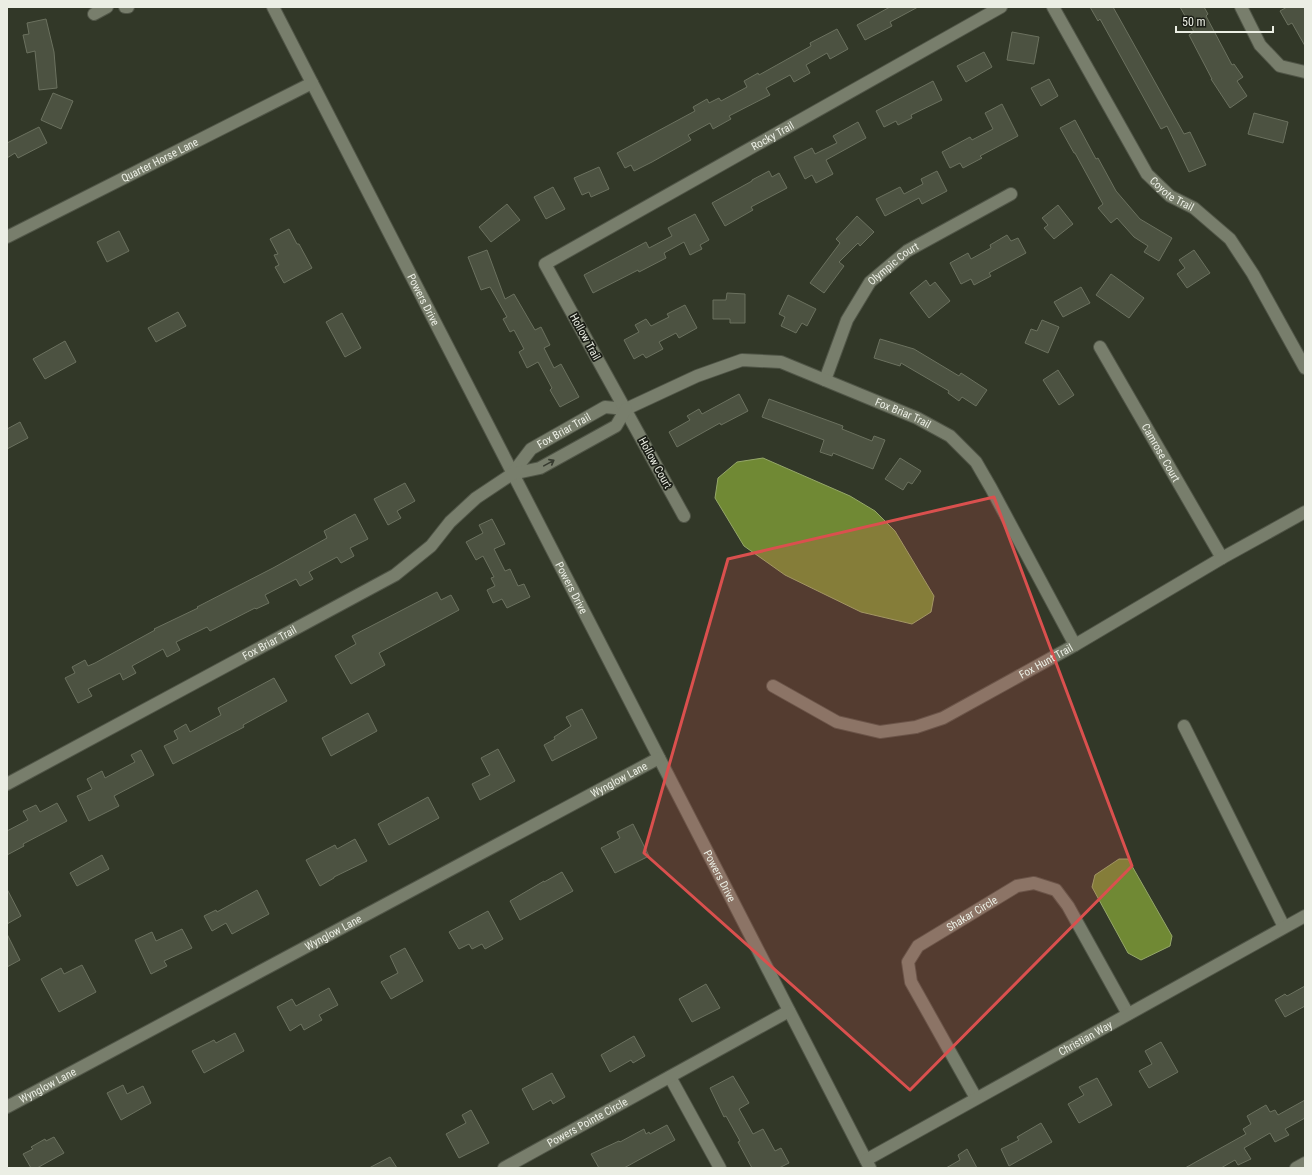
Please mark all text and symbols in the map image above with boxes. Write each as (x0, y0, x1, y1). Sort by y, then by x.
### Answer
scale bar (1176, 8, 1273, 34)
text: 50 m (1182, 15, 1206, 29)
street label: Rocky Trail (749, 119, 796, 153)
street label: Quarter Horse Lane (119, 135, 200, 185)
street label: Coyote Trail (1147, 174, 1196, 214)
street label: Olympic Court (865, 239, 921, 288)
street label: Powers Drive (405, 271, 442, 328)
street label: Hollow Trail (567, 311, 603, 363)
street label: Fox Briar Trail (873, 395, 933, 431)
street label: Fox Briar Trail (535, 410, 593, 451)
street label: Camrose Court (1139, 421, 1183, 484)
street label: Hollow Court (636, 435, 674, 491)
one-way arrow (543, 458, 555, 466)
street label: Powers Drive (553, 560, 590, 616)
street label: Fox Briar Trail (240, 623, 299, 663)
street label: Fox Hunt Trail (1017, 641, 1075, 681)
street label: Wynglow Lane (588, 759, 649, 800)
street label: Powers Drive (701, 848, 739, 904)
street label: Shakar Circle (944, 893, 1000, 934)
street label: Wynglow Lane (303, 912, 364, 953)
street label: Christian Way (1056, 1018, 1115, 1058)
street label: Wynglow Lane (17, 1065, 78, 1106)
street label: Powers Pointe Circle (545, 1095, 630, 1150)

